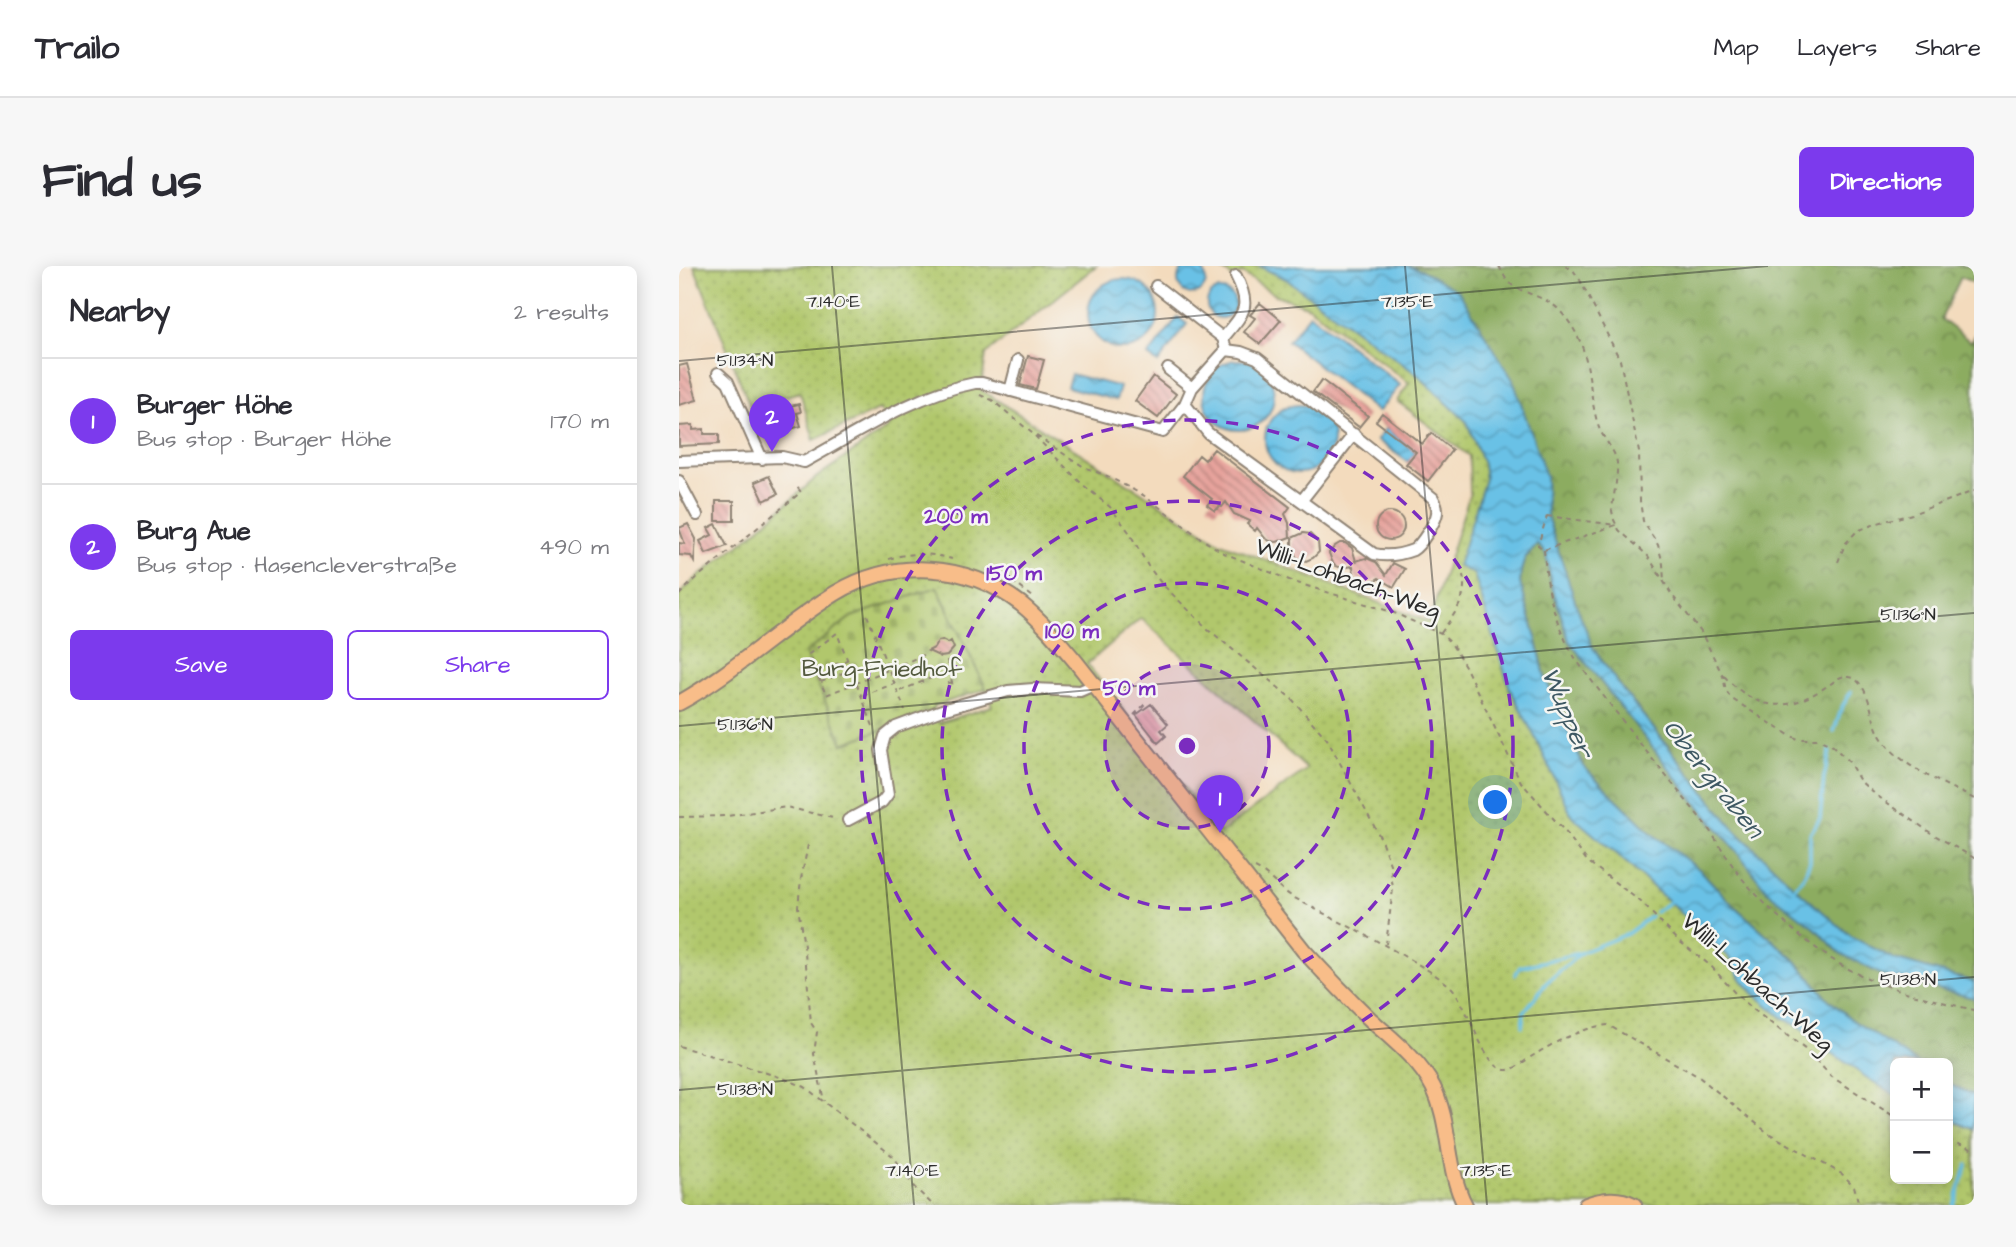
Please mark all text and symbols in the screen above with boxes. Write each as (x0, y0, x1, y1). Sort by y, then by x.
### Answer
text: Trailo (35, 25, 119, 71)
text: Map (1714, 31, 1759, 65)
text: Layers (1797, 31, 1877, 65)
text: Share (1915, 31, 1981, 65)
button: Directions (1799, 147, 1974, 217)
text: Find us (42, 148, 202, 216)
text: 7.140°E (806, 289, 860, 314)
text: 7.135°E (1381, 289, 1434, 314)
text: Nearby (70, 291, 170, 333)
text: 2 results (514, 296, 609, 328)
text: 51.134°N (717, 348, 773, 373)
text: Burger Höhe (137, 387, 293, 423)
pin: 2 (749, 394, 795, 452)
text: 1 (92, 405, 94, 437)
text: 170 m (550, 405, 609, 437)
text: Bus stop · Burger Höhe (137, 423, 392, 455)
text: 200 m (923, 502, 988, 531)
text: Burg Aue (137, 513, 251, 549)
street label: Willi-Lohbach-Weg (1250, 530, 1445, 629)
text: 2 (86, 531, 100, 563)
text: 490 m (539, 531, 609, 563)
text: Bus stop · Hasencleverstraße (137, 549, 457, 581)
text: 150 m (986, 559, 1042, 588)
text: 51.136°N (1880, 602, 1936, 627)
text: 100 m (1045, 617, 1100, 646)
button: Save (70, 630, 333, 700)
button: Share (347, 630, 609, 700)
park label: Burg-Friedhof (802, 652, 963, 687)
water label: Wupper (1532, 662, 1603, 766)
text: 50 m (1103, 674, 1156, 703)
text: 51.136°N (717, 712, 773, 737)
water label: Obergraben (1653, 712, 1773, 848)
centre of rings (1175, 734, 1199, 758)
pin: 1 (1197, 775, 1243, 833)
your location (1478, 785, 1512, 819)
street label: Willi-Lohbach-Weg (1673, 905, 1841, 1061)
text: 51.138°N (1880, 967, 1936, 992)
map controls (1890, 1058, 1953, 1184)
button: + (1890, 1058, 1953, 1121)
text: 51.138°N (717, 1077, 773, 1102)
button: − (1890, 1121, 1953, 1184)
text: 7.140°E (885, 1158, 939, 1183)
text: 7.135°E (1460, 1158, 1513, 1183)

